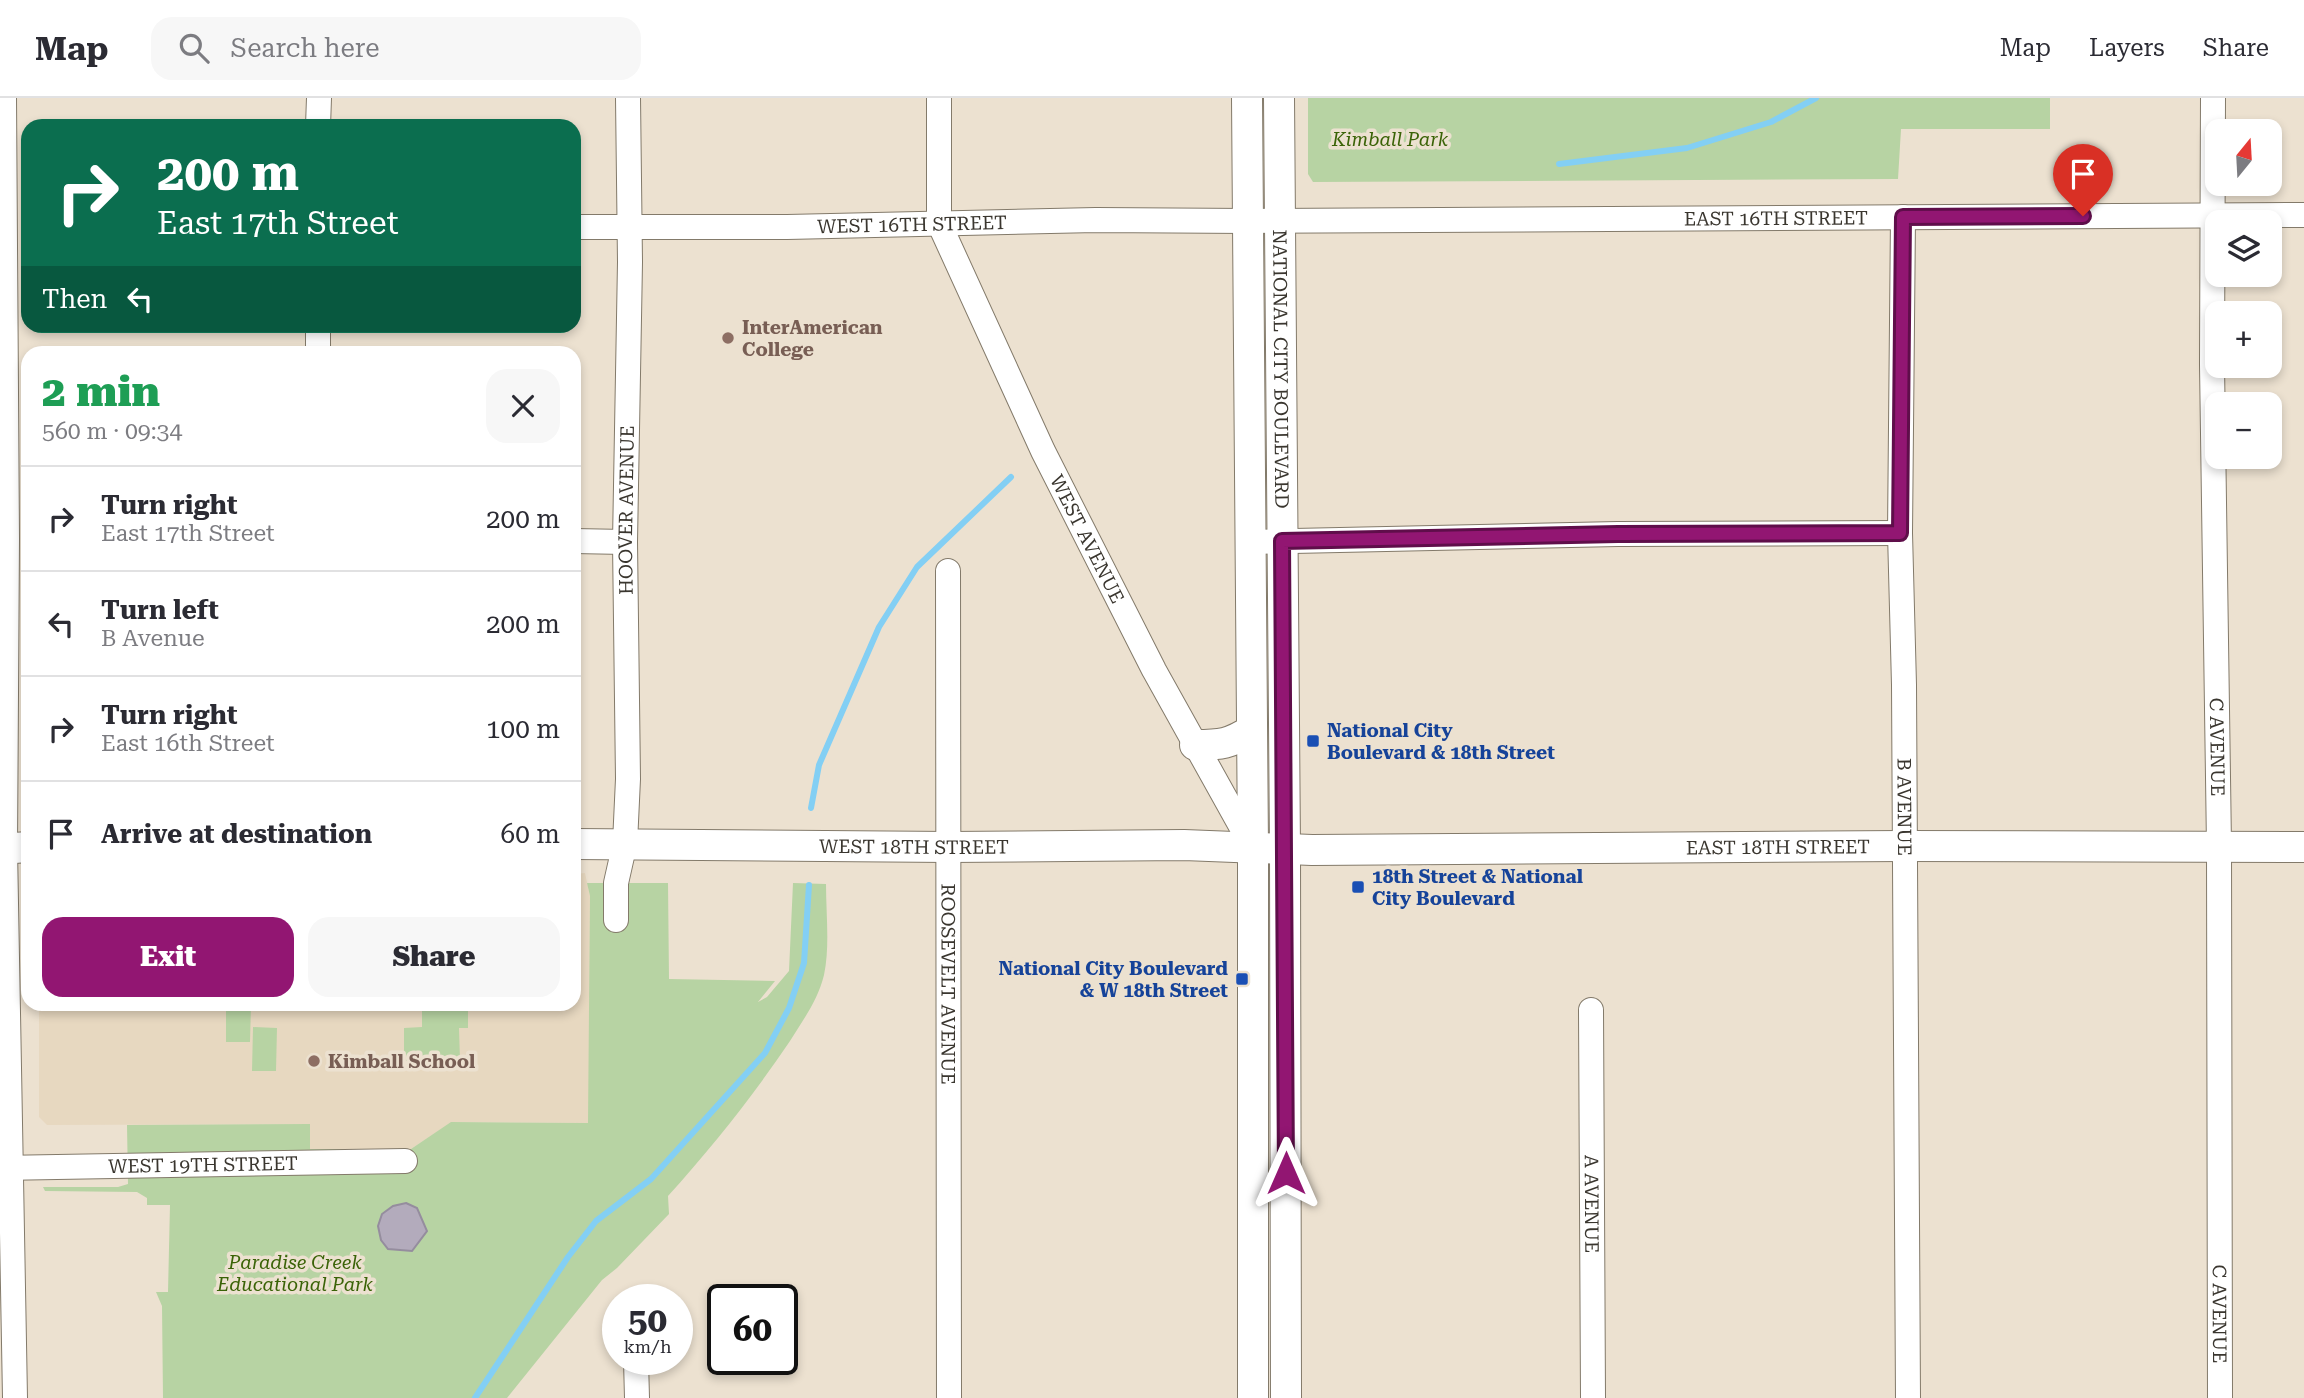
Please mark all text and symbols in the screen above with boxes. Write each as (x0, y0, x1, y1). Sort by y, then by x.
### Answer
search box (151, 17, 641, 80)
text: Map (35, 29, 109, 68)
icon: search (175, 29, 213, 67)
text: Search here (231, 33, 380, 63)
text: Map (2000, 34, 2051, 62)
text: Layers (2089, 34, 2165, 62)
text: Share (2203, 34, 2269, 62)
north arrow (2205, 119, 2282, 196)
map controls (2205, 119, 2282, 469)
park label: Kimball Park (1331, 128, 1449, 151)
pin (2053, 144, 2113, 216)
text: 200 m (157, 145, 299, 202)
icon: right (42, 147, 133, 238)
icon: arrive (2064, 155, 2102, 193)
text: East 17th Street (157, 204, 399, 242)
street label: EAST 16TH STREET (1684, 206, 1868, 231)
button: layers (2205, 210, 2282, 287)
street label: WEST 16TH STREET (817, 211, 1007, 238)
street label: NATIONAL CITY BOULEVARD (1268, 229, 1293, 509)
icon: left (121, 280, 159, 318)
text: Then (42, 284, 107, 314)
button: + (2205, 301, 2282, 378)
place label: InterAmerican College (742, 316, 883, 361)
marker: InterAmerican College (720, 330, 736, 346)
text: 2 min (42, 367, 160, 416)
button: close (486, 369, 560, 443)
button: − (2205, 392, 2282, 469)
text: 560 m · 09:34 (42, 418, 182, 445)
street label: HOOVER AVENUE (614, 425, 639, 595)
street label: WEST AVENUE (1045, 471, 1129, 607)
text: Turn right (101, 490, 237, 520)
icon: right (42, 500, 80, 538)
text: 200 m (486, 504, 560, 534)
text: East 17th Street (101, 520, 275, 547)
text: Turn left (101, 595, 219, 625)
icon: left (42, 605, 80, 643)
text: 200 m (486, 609, 560, 639)
text: B Avenue (101, 625, 205, 652)
street label: C AVENUE (2205, 697, 2229, 797)
text: Turn right (101, 700, 237, 730)
icon: right (42, 710, 80, 748)
text: 100 m (486, 714, 560, 744)
place label: National City Boulevard & 18th Street (1327, 719, 1555, 764)
text: East 16th Street (101, 730, 275, 757)
marker: National City Boulevard & 18th Street (1305, 733, 1321, 749)
street label: B AVENUE (1892, 758, 1916, 856)
icon: arrive (42, 815, 80, 853)
text: Arrive at destination (101, 819, 372, 849)
text: 60 m (501, 819, 560, 849)
street label: WEST 18TH STREET (819, 835, 1009, 859)
street label: EAST 18TH STREET (1686, 835, 1870, 859)
place label: 18th Street & National City Boulevard (1372, 865, 1583, 910)
marker: 18th Street & National City Boulevard (1350, 879, 1366, 895)
street label: ROOSEVELT AVENUE (936, 883, 960, 1085)
button: Exit (42, 917, 294, 997)
button: Share (308, 917, 560, 997)
place label: National City Boulevard & W 18th Street (999, 957, 1228, 1002)
marker: National City Boulevard & W 18th Street (1234, 971, 1250, 987)
place label: Kimball School (328, 1050, 475, 1073)
marker: Kimball School (306, 1053, 322, 1069)
position arrow (1249, 1136, 1323, 1210)
street label: WEST 19TH STREET (108, 1152, 298, 1178)
street label: A AVENUE (1580, 1155, 1603, 1253)
park label: Paradise Creek Educational Park (216, 1251, 374, 1296)
street label: C AVENUE (2208, 1265, 2231, 1363)
speed limit sign: 60 (707, 1284, 798, 1375)
text: 50 (628, 1300, 667, 1341)
text: km/h (623, 1336, 672, 1357)

